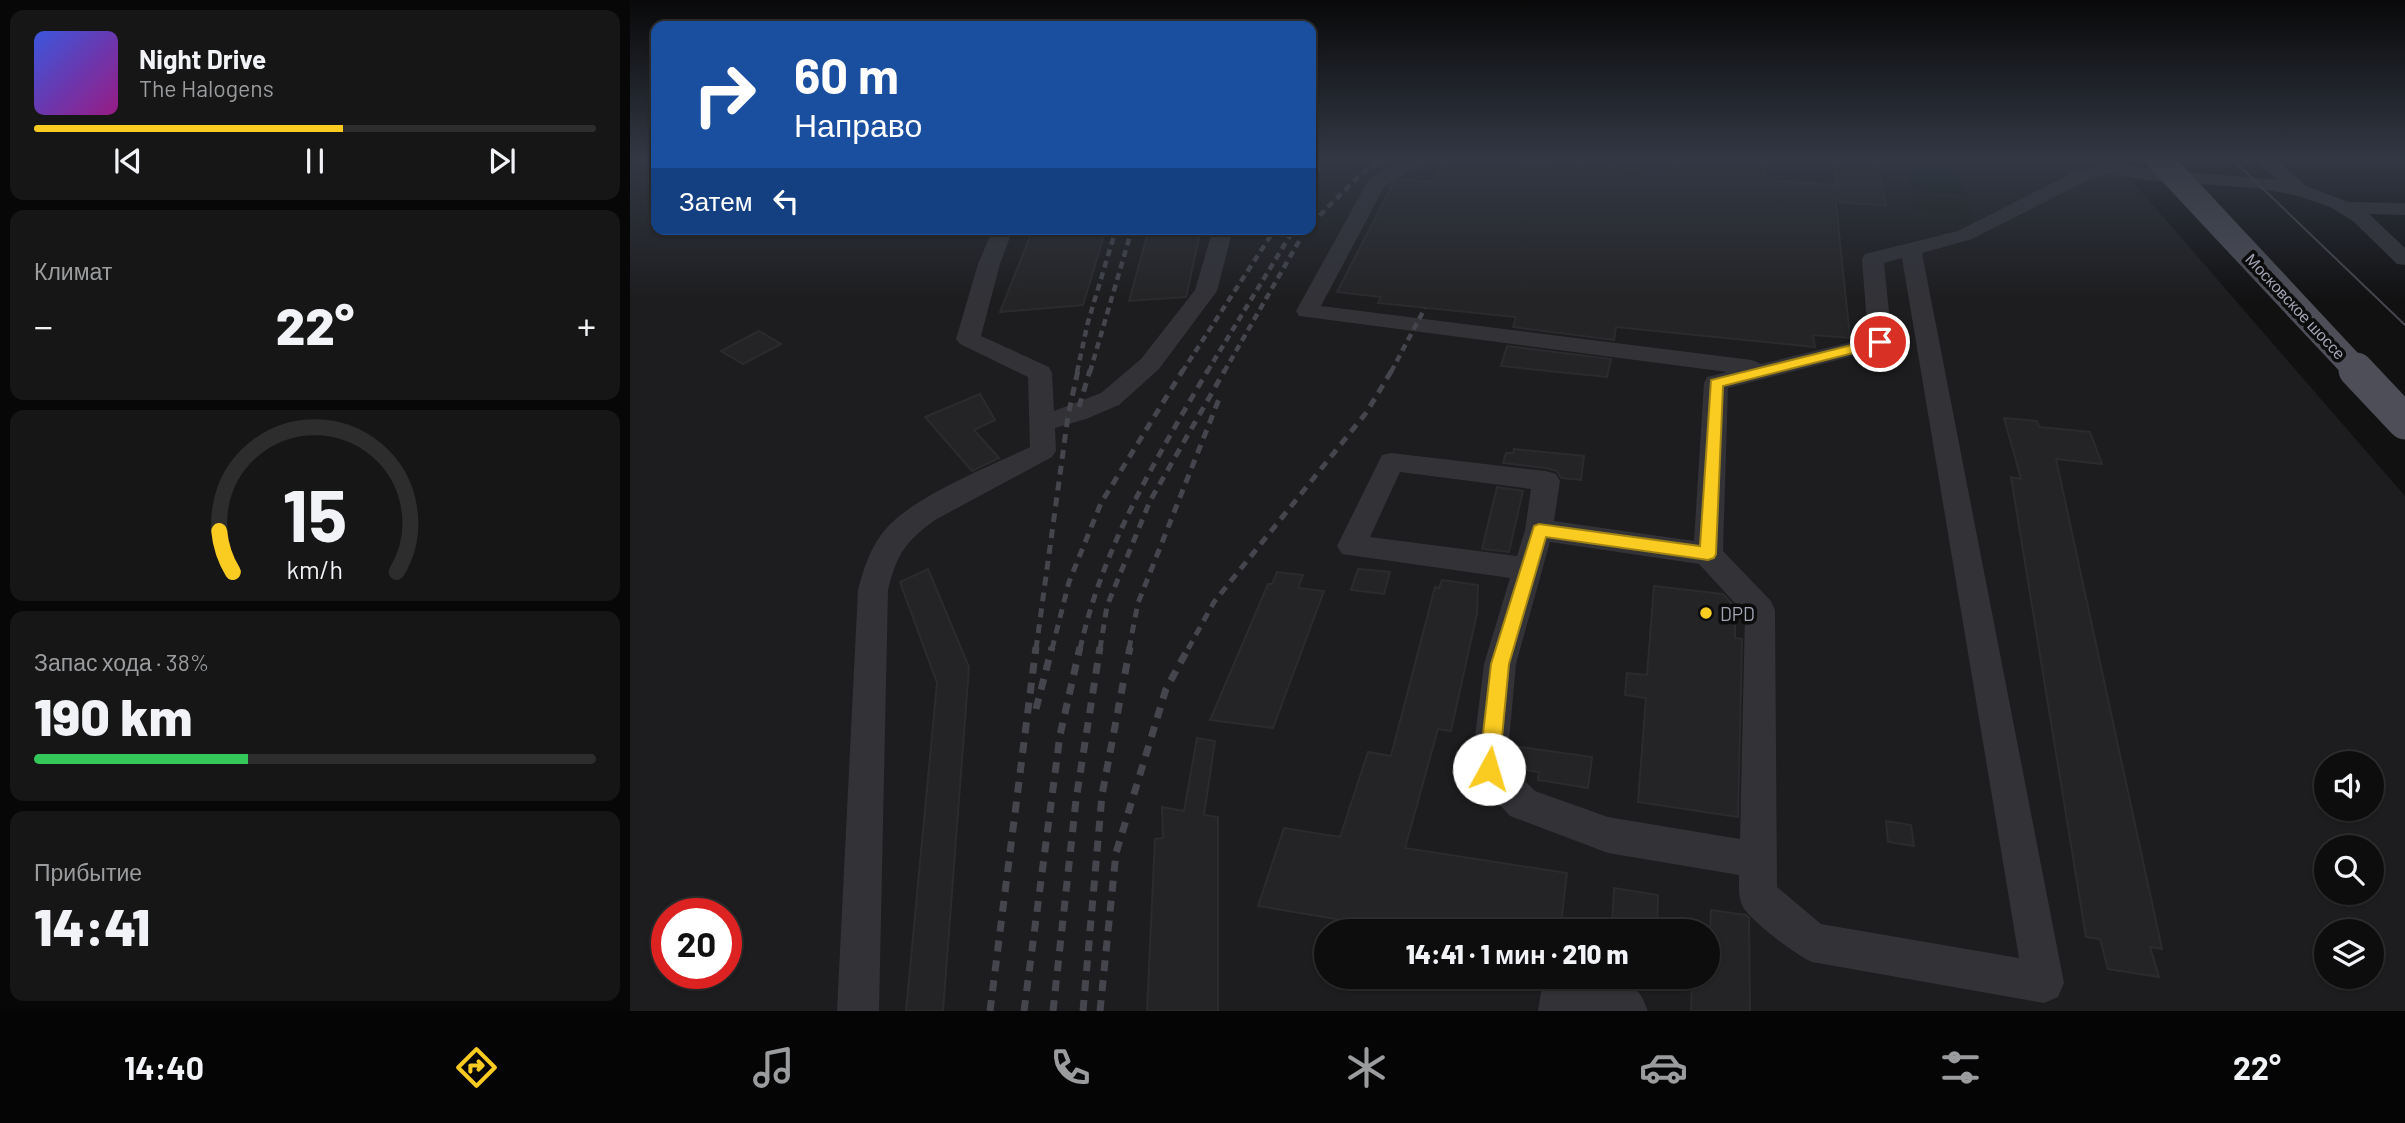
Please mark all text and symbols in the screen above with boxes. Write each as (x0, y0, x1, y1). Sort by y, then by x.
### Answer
text: Night Drive (139, 43, 266, 74)
text: 60 m (794, 45, 899, 104)
icon: right (679, 49, 770, 140)
text: The Halogens (139, 74, 274, 102)
text: Направо (794, 105, 922, 143)
icon: previous (109, 142, 147, 180)
icon: pause (296, 142, 334, 180)
icon: next (483, 142, 521, 180)
icon: left (767, 182, 805, 220)
text: Затем (679, 185, 753, 216)
street label: Московское шоссе (2242, 249, 2350, 363)
text: Климат (34, 257, 112, 285)
text: 22° (276, 293, 354, 355)
text: − (34, 302, 53, 348)
text: + (577, 302, 596, 348)
pin (1850, 312, 1910, 372)
icon: arrive (1861, 323, 1899, 361)
text: 15 (282, 469, 348, 557)
text: km/h (287, 553, 343, 583)
place label: DPD (1720, 602, 1755, 625)
marker: DPD (1698, 605, 1714, 621)
text: Запас хода · 38% (34, 648, 209, 676)
text: 190 km (34, 684, 192, 746)
position arrow (1452, 732, 1526, 806)
map controls (2314, 751, 2384, 989)
button: sound (2314, 751, 2384, 821)
button: search (2314, 835, 2384, 905)
text: Прибытие (34, 858, 142, 886)
text: 14:41 (34, 894, 150, 956)
speed limit sign: 20 (651, 898, 742, 989)
button: layers (2314, 919, 2384, 989)
text: 14:41 · 1 мин · 210 m (1406, 938, 1628, 969)
icon: directions (452, 1043, 501, 1092)
icon: music (749, 1043, 798, 1092)
icon: phone (1046, 1043, 1095, 1092)
icon: climate (1342, 1043, 1391, 1092)
icon: car (1639, 1043, 1688, 1092)
icon: filters (1936, 1043, 1985, 1092)
text: 14:40 (124, 1048, 204, 1086)
text: 22° (2233, 1048, 2281, 1086)

